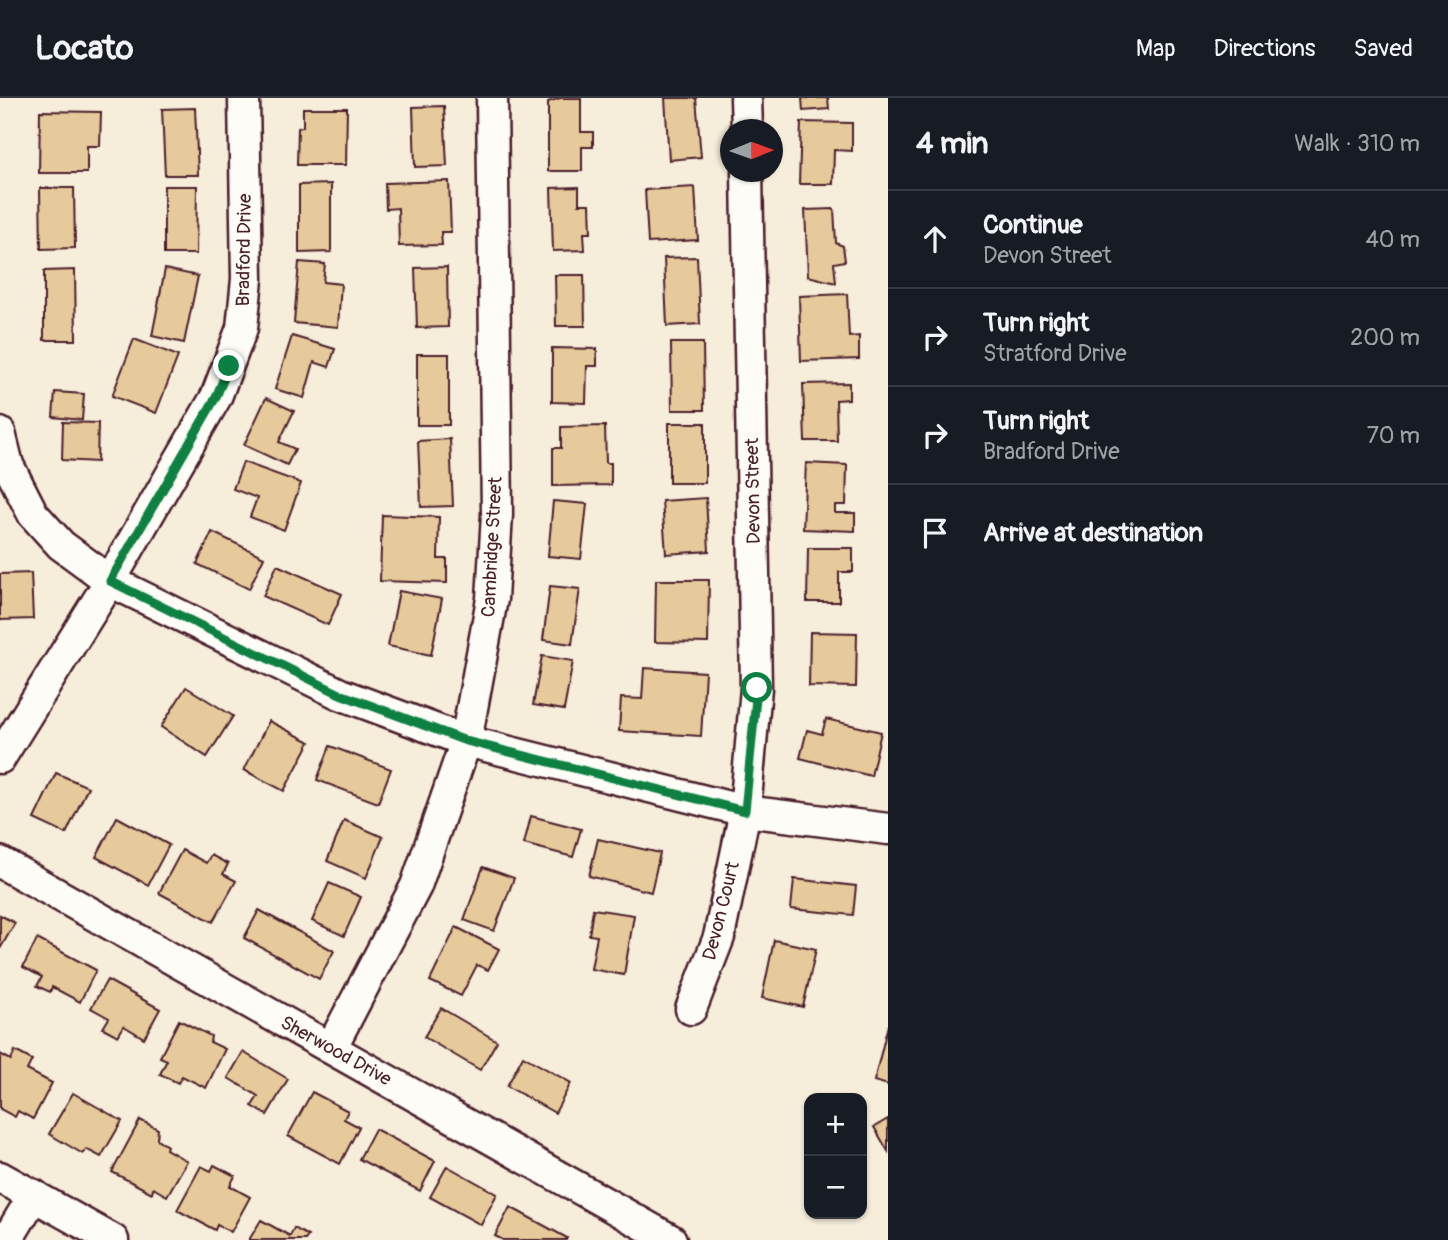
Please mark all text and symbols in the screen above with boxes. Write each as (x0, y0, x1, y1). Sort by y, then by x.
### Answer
text: Locato (35, 28, 133, 69)
text: Map (1136, 34, 1176, 63)
text: Directions (1214, 34, 1315, 63)
text: Saved (1353, 34, 1413, 63)
north arrow (720, 119, 783, 182)
text: 4 min (916, 125, 989, 162)
text: Walk · 310 m (1294, 129, 1420, 158)
street label: Bradford Drive (231, 193, 257, 307)
text: Continue (983, 209, 1083, 241)
icon: ahead (916, 220, 954, 258)
text: 40 m (1366, 225, 1420, 254)
text: Devon Street (983, 241, 1112, 270)
text: Turn right (983, 307, 1089, 339)
icon: right (916, 318, 954, 356)
text: 200 m (1350, 323, 1420, 352)
text: Stratford Drive (983, 339, 1127, 368)
route end (213, 350, 244, 381)
text: Turn right (983, 405, 1089, 437)
icon: right (916, 416, 954, 454)
text: 70 m (1367, 421, 1420, 450)
street label: Devon Street (740, 437, 766, 544)
text: Bradford Drive (983, 437, 1120, 466)
street label: Cambridge Street (476, 476, 508, 618)
icon: arrive (916, 514, 954, 552)
text: Arrive at destination (983, 517, 1203, 549)
route start (741, 672, 772, 703)
street label: Devon Court (697, 859, 745, 963)
street label: Sherwood Drive (276, 1011, 396, 1092)
map controls (804, 1093, 867, 1219)
button: + (804, 1093, 867, 1156)
button: − (804, 1156, 867, 1219)

